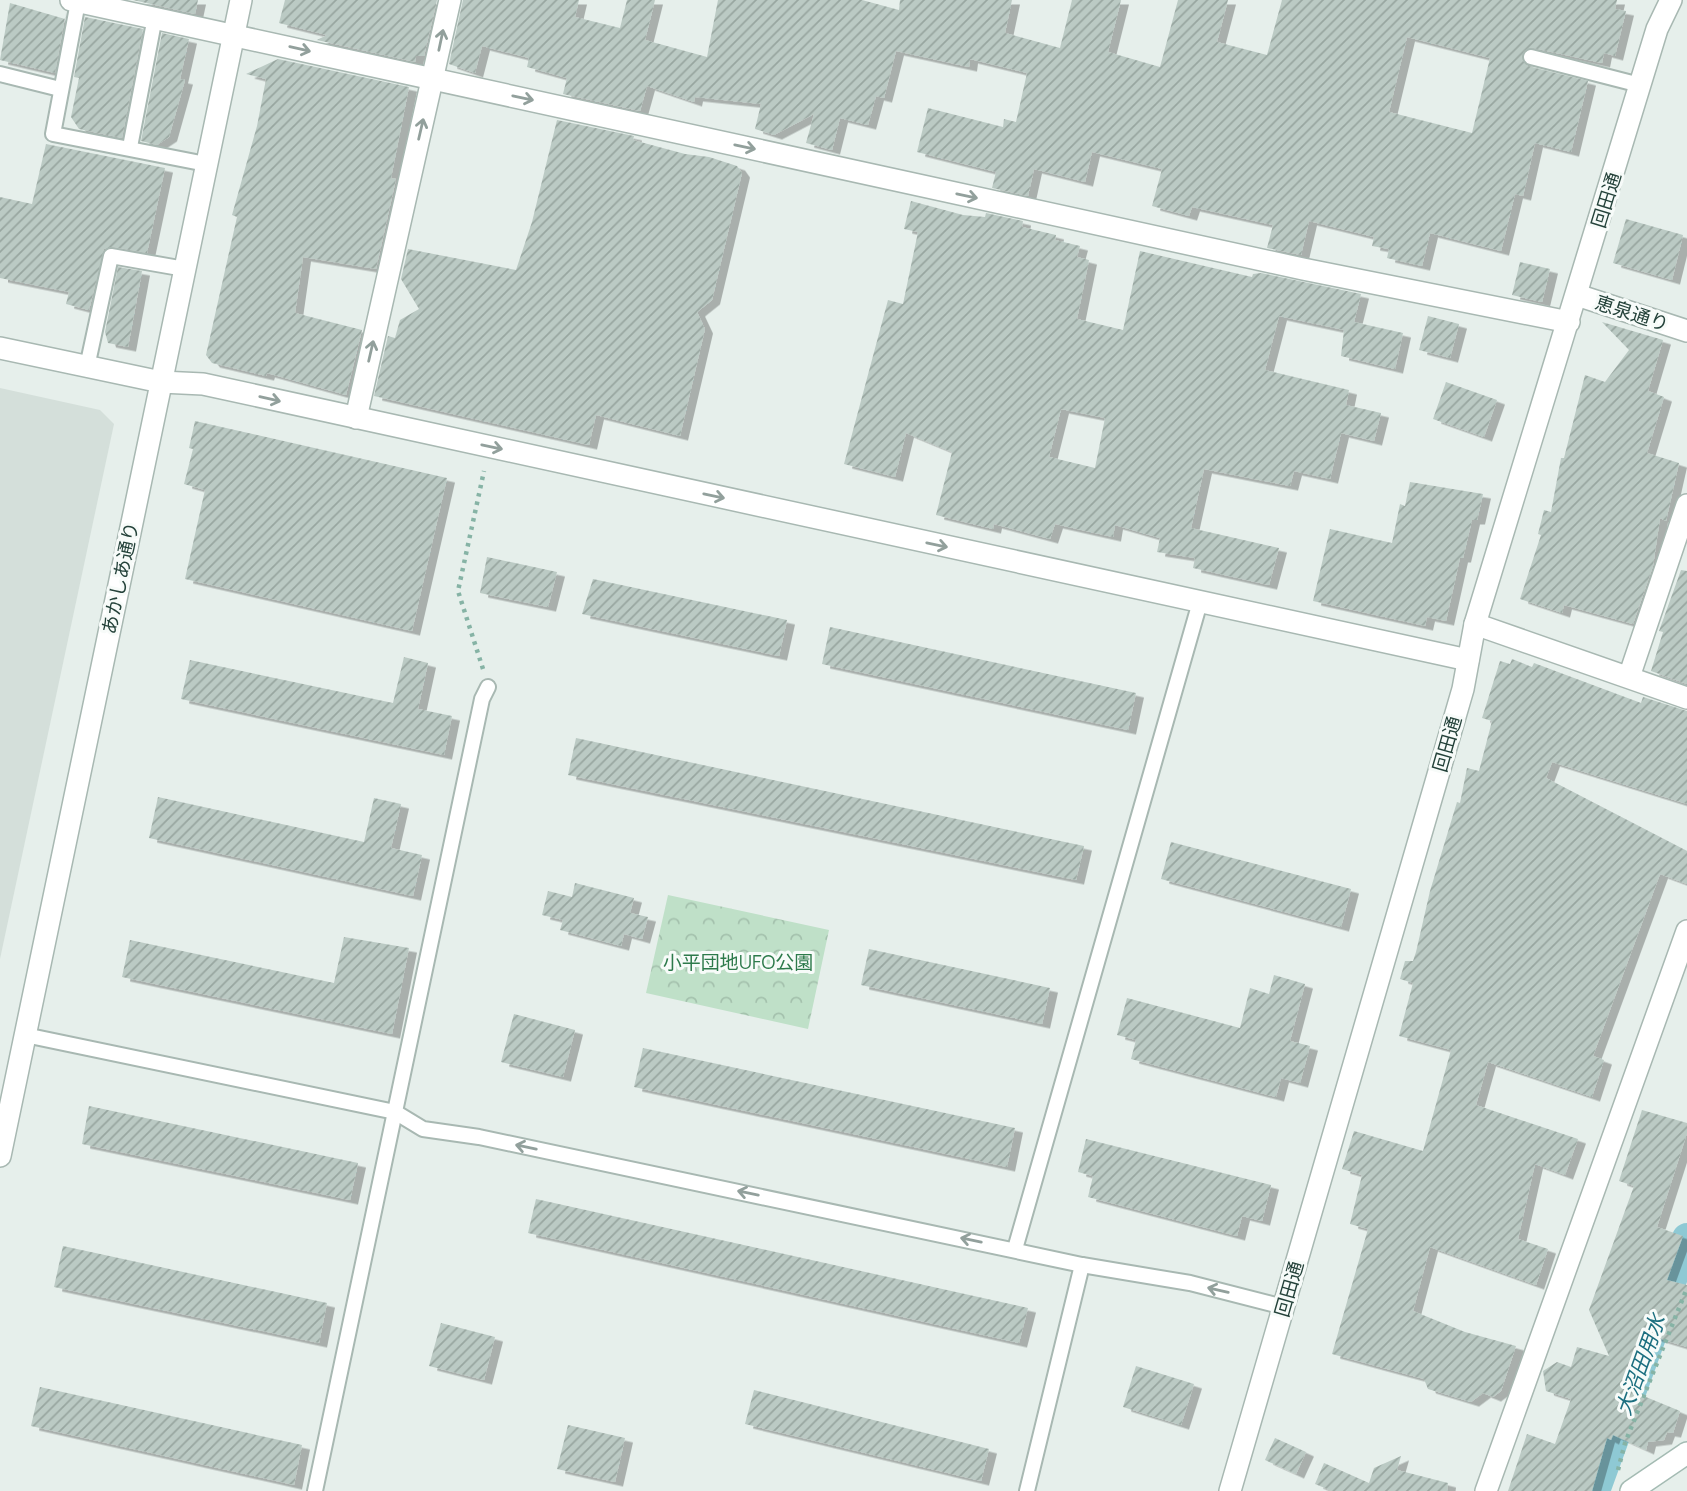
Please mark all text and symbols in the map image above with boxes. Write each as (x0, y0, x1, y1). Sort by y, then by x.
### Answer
one-way arrow (435, 29, 449, 52)
one-way arrow (289, 43, 311, 56)
one-way arrow (511, 92, 534, 106)
one-way arrow (416, 119, 429, 141)
one-way arrow (733, 140, 756, 154)
street label: 回田通 (1585, 169, 1627, 231)
one-way arrow (955, 189, 978, 203)
street label: 恵泉通り (1592, 289, 1672, 337)
one-way arrow (364, 340, 378, 363)
one-way arrow (258, 392, 281, 406)
one-way arrow (480, 441, 503, 455)
one-way arrow (702, 490, 725, 503)
street label: あかしあ通り (95, 520, 145, 636)
one-way arrow (925, 538, 948, 552)
street label: 回田通 (1427, 713, 1467, 775)
park label: 小平団地UFO公園 (663, 949, 813, 975)
one-way arrow (515, 1139, 538, 1153)
one-way arrow (737, 1186, 760, 1200)
one-way arrow (960, 1233, 983, 1247)
street label: 回田通 (1269, 1258, 1309, 1320)
one-way arrow (1207, 1283, 1230, 1296)
water label: 大沼田用水 (1609, 1309, 1672, 1419)

